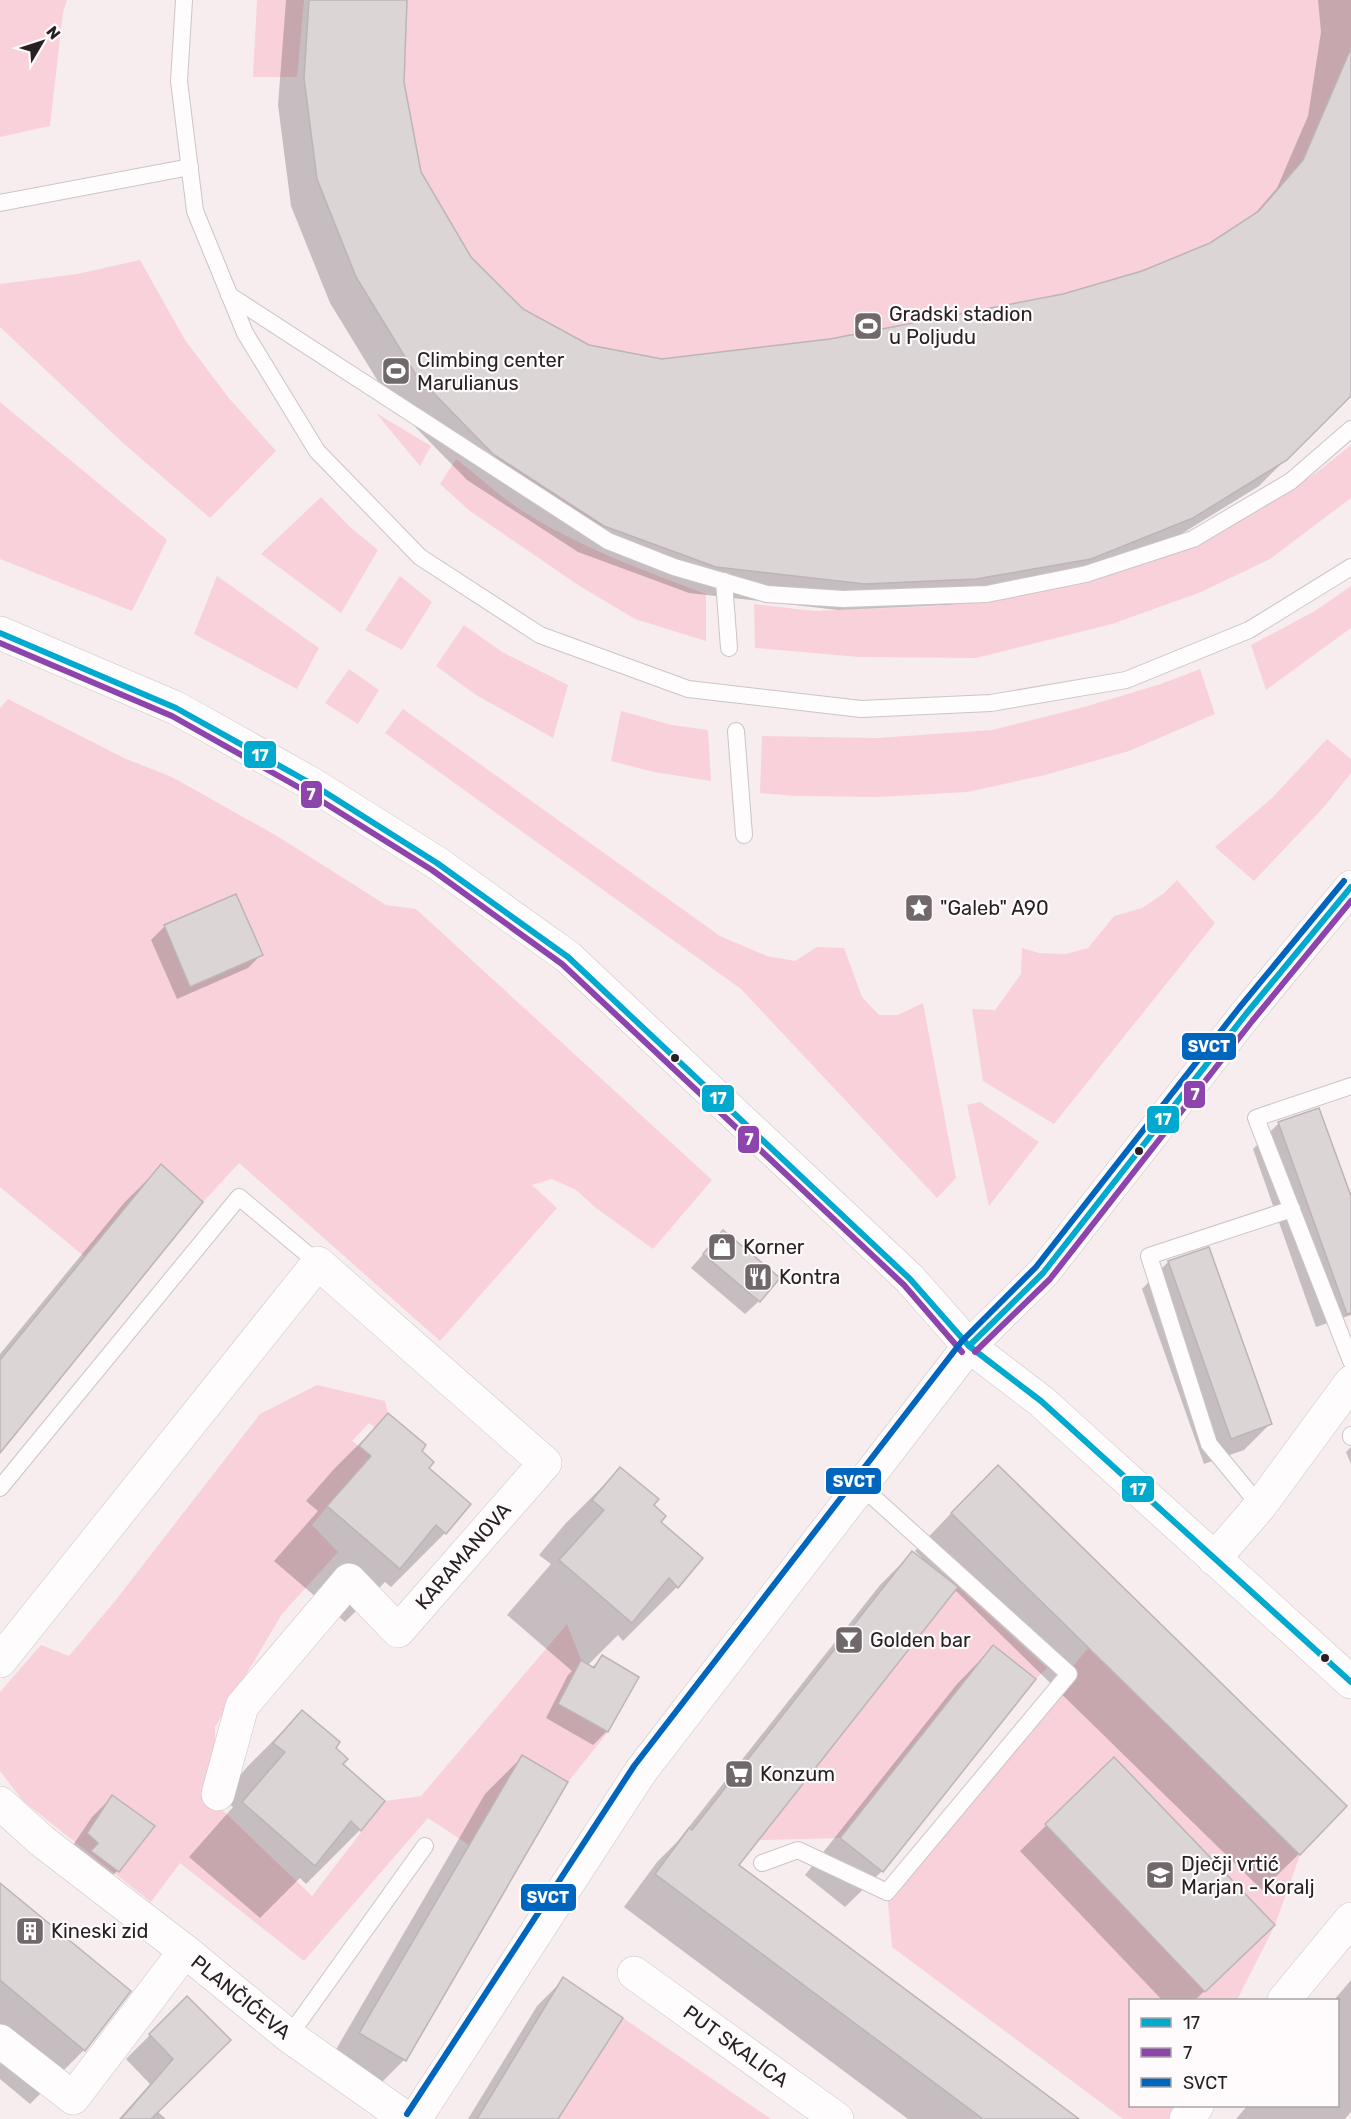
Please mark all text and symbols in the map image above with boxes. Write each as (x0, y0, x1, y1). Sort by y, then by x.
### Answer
north arrow (12, 12, 72, 72)
text: N (42, 22, 64, 43)
place label: Gradski stadion u Poljudu (889, 302, 1033, 349)
sports icon: Gradski stadion u Poljudu (852, 310, 884, 342)
place label: Climbing center Marulianus (417, 348, 565, 395)
sports icon: Climbing center Marulianus (380, 355, 412, 387)
line badge: 17 (243, 740, 277, 769)
text: 17 (251, 746, 269, 765)
line badge: 7 (300, 780, 323, 809)
text: 7 (306, 785, 316, 804)
place icon: "Galeb" A90 (903, 892, 935, 924)
place label: "Galeb" A90 (940, 896, 1049, 920)
line badge: SVCT (1181, 1032, 1237, 1061)
text: SVCT (1188, 1037, 1230, 1056)
unlabelled marker (669, 1052, 681, 1064)
line badge: 7 (1183, 1080, 1206, 1109)
line badge: 17 (701, 1084, 735, 1113)
text: 7 (1190, 1085, 1200, 1104)
text: 17 (709, 1089, 727, 1108)
line badge: 17 (1146, 1105, 1180, 1134)
text: 17 (1154, 1110, 1172, 1129)
line badge: 7 (737, 1125, 760, 1154)
text: 7 (744, 1130, 754, 1149)
unlabelled marker (1133, 1145, 1145, 1157)
shop icon: Korner (706, 1231, 738, 1263)
place label: Korner (743, 1235, 805, 1259)
restaurant icon: Kontra (742, 1261, 774, 1293)
place label: Kontra (779, 1265, 840, 1289)
line badge: SVCT (825, 1467, 882, 1495)
text: SVCT (833, 1472, 875, 1491)
line badge: 17 (1121, 1475, 1155, 1503)
text: 17 (1129, 1480, 1147, 1499)
street label: KARAMANOVA (410, 1498, 516, 1614)
bar icon: Golden bar (833, 1624, 865, 1656)
place label: Golden bar (870, 1628, 971, 1652)
unlabelled marker (1319, 1652, 1331, 1664)
supermarket icon: Konzum (723, 1758, 755, 1790)
place label: Konzum (760, 1762, 835, 1786)
place label: Dječji vrtić Marjan - Koralj (1181, 1852, 1315, 1899)
school or university icon: Dječji vrtić Marjan - Koralj (1144, 1859, 1176, 1891)
line badge: SVCT (520, 1883, 577, 1912)
text: SVCT (527, 1888, 569, 1907)
building icon: Kineski zid (14, 1915, 46, 1947)
place label: Kineski zid (51, 1919, 148, 1943)
street label: PLANČIĆEVA (186, 1950, 296, 2044)
legend (1129, 1999, 1339, 2107)
street label: PUT SKALICA (679, 2000, 793, 2092)
text: 17 (1183, 2012, 1200, 2034)
text: 7 (1183, 2042, 1192, 2064)
text: SVCT (1183, 2072, 1228, 2094)

